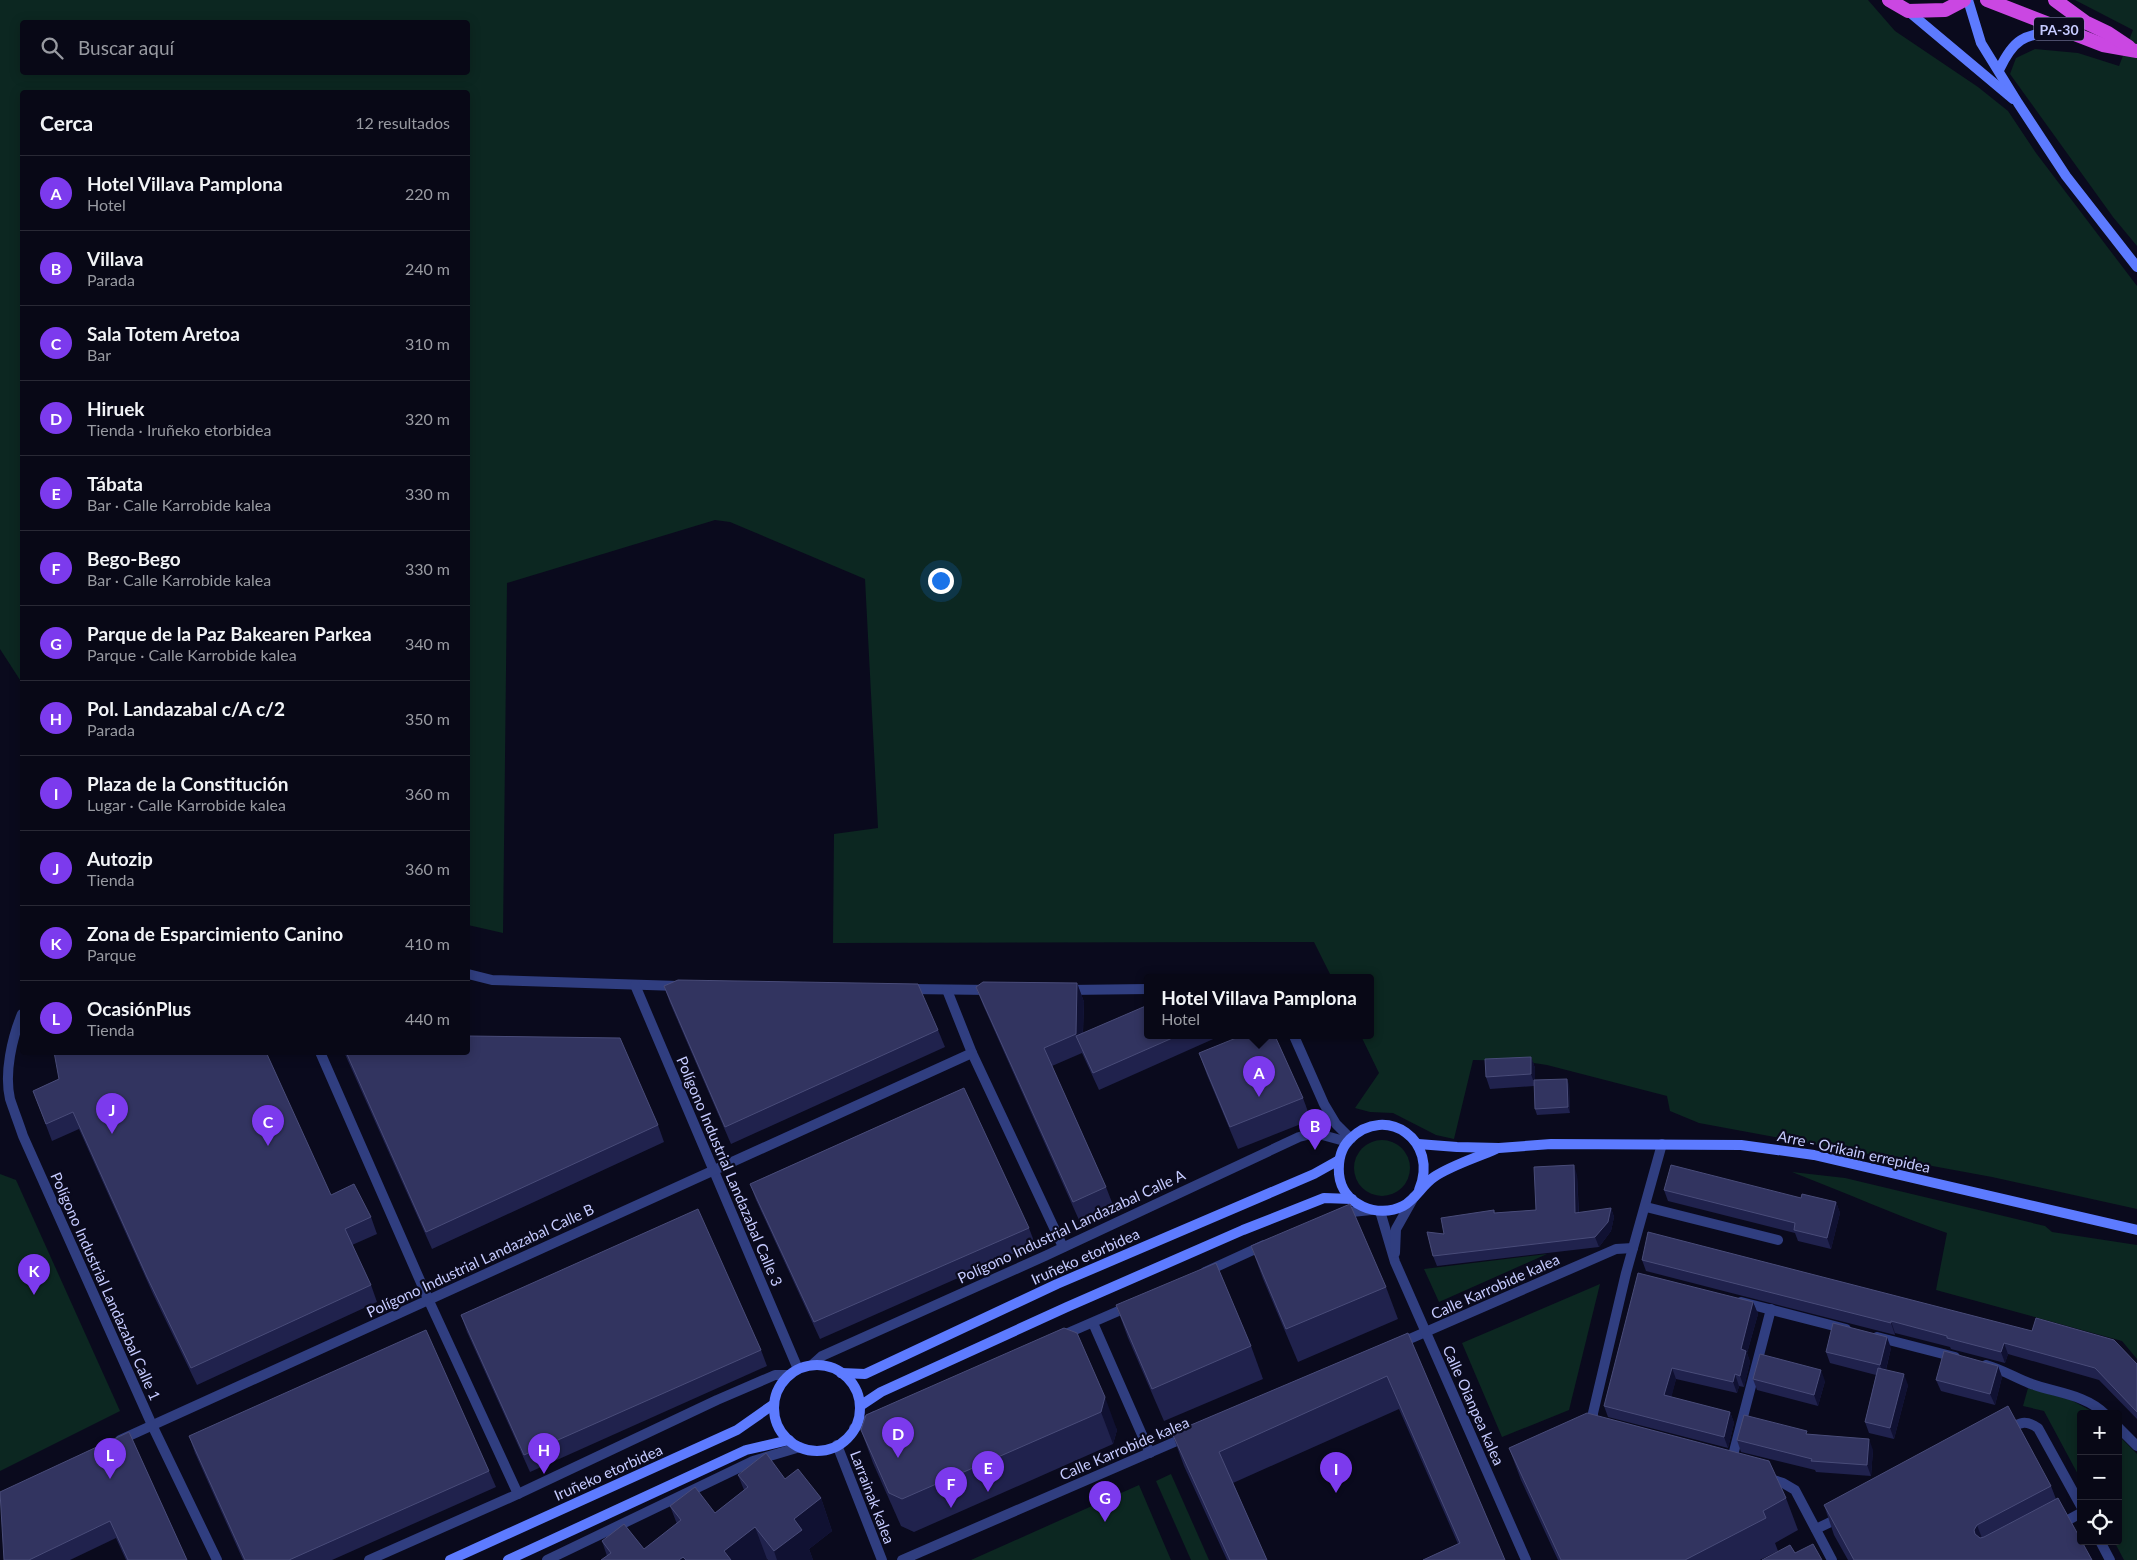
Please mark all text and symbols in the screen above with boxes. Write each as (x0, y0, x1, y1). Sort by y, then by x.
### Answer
road number: PA-30 (2034, 18, 2084, 40)
search box (20, 20, 470, 75)
icon: search (38, 34, 66, 62)
text: Buscar aquí (78, 36, 174, 59)
text: Cerca (40, 110, 93, 135)
text: 12 resultados (355, 113, 450, 132)
text: Hotel Villava Pamplona (87, 172, 283, 195)
text: A (50, 184, 62, 203)
text: 220 m (405, 184, 450, 203)
text: Hotel (87, 195, 126, 214)
text: Villava (87, 247, 143, 270)
text: B (51, 259, 61, 278)
text: 240 m (405, 259, 450, 278)
text: Parada (87, 270, 135, 289)
text: Sala Totem Aretoa (87, 322, 240, 345)
text: C (51, 334, 61, 353)
text: 310 m (405, 334, 450, 353)
text: Bar (87, 345, 111, 364)
text: Hiruek (87, 397, 144, 420)
text: D (50, 409, 62, 428)
text: 320 m (405, 409, 450, 428)
text: Tienda · Iruñeko etorbidea (87, 420, 271, 439)
text: Tábata (87, 472, 143, 495)
text: E (51, 484, 61, 503)
text: 330 m (405, 484, 450, 503)
text: Bar · Calle Karrobide kalea (87, 495, 271, 514)
text: Bego-Bego (87, 547, 181, 570)
text: F (51, 559, 61, 578)
text: 330 m (405, 559, 450, 578)
your location (928, 568, 954, 594)
text: Bar · Calle Karrobide kalea (87, 570, 271, 589)
text: Parque de la Paz Bakearen Parkea (87, 622, 372, 645)
text: G (50, 634, 62, 653)
text: 340 m (405, 634, 450, 653)
text: Parque · Calle Karrobide kalea (87, 645, 297, 664)
text: Pol. Landazabal c/A c/2 (87, 697, 285, 720)
text: H (50, 709, 62, 728)
text: 350 m (405, 709, 450, 728)
text: Parada (87, 720, 135, 739)
text: Plaza de la Constitución (87, 772, 289, 795)
text: I (54, 784, 58, 803)
text: 360 m (405, 784, 450, 803)
text: Lugar · Calle Karrobide kalea (87, 795, 286, 814)
text: Autozip (87, 847, 153, 870)
text: J (53, 859, 59, 878)
text: 360 m (405, 859, 450, 878)
text: Tienda (87, 870, 135, 889)
text: Zona de Esparcimiento Canino (87, 922, 343, 945)
text: K (51, 934, 61, 953)
text: 410 m (405, 934, 450, 953)
text: Parque (87, 945, 136, 964)
popup (1144, 974, 1374, 1039)
text: Hotel Villava Pamplona (1161, 986, 1357, 1009)
text: OcasiónPlus (87, 997, 191, 1020)
text: L (52, 1009, 60, 1028)
text: 440 m (405, 1009, 450, 1028)
text: Hotel (1161, 1009, 1200, 1028)
text: Tienda (87, 1020, 135, 1039)
street label: Polígono Industrial Landazabal Calle 3 (673, 1053, 787, 1289)
pin: A (1243, 1056, 1275, 1097)
pin: J (96, 1093, 128, 1134)
pin: C (252, 1105, 284, 1146)
pin: B (1299, 1109, 1331, 1150)
street label: Arre - Orikain errepidea (1776, 1126, 1932, 1176)
street label: Polígono Industrial Landazabal Calle A (954, 1165, 1188, 1287)
street label: Polígono Industrial Landazabal Calle 1 (47, 1169, 165, 1403)
street label: Polígono Industrial Landazabal Calle B (363, 1199, 597, 1321)
street label: Iruñeko etorbidea (1028, 1224, 1142, 1288)
street label: Calle Karrobide kalea (1428, 1250, 1562, 1322)
pin: K (18, 1254, 50, 1295)
street label: Calle Oianpea kalea (1439, 1342, 1509, 1468)
map controls (2077, 1410, 2122, 1545)
button: + (2077, 1410, 2122, 1455)
street label: Calle Karrobide kalea (1057, 1413, 1191, 1483)
pin: D (882, 1417, 914, 1458)
pin: H (528, 1433, 560, 1474)
pin: L (94, 1438, 126, 1479)
street label: Iruñeko etorbidea (551, 1440, 665, 1504)
street label: Larrainak kalea (847, 1448, 899, 1546)
pin: E (972, 1451, 1004, 1492)
pin: I (1320, 1452, 1352, 1493)
button: − (2077, 1455, 2122, 1500)
pin: F (935, 1467, 967, 1508)
pin: G (1089, 1481, 1121, 1522)
button: locate (2077, 1500, 2122, 1545)

